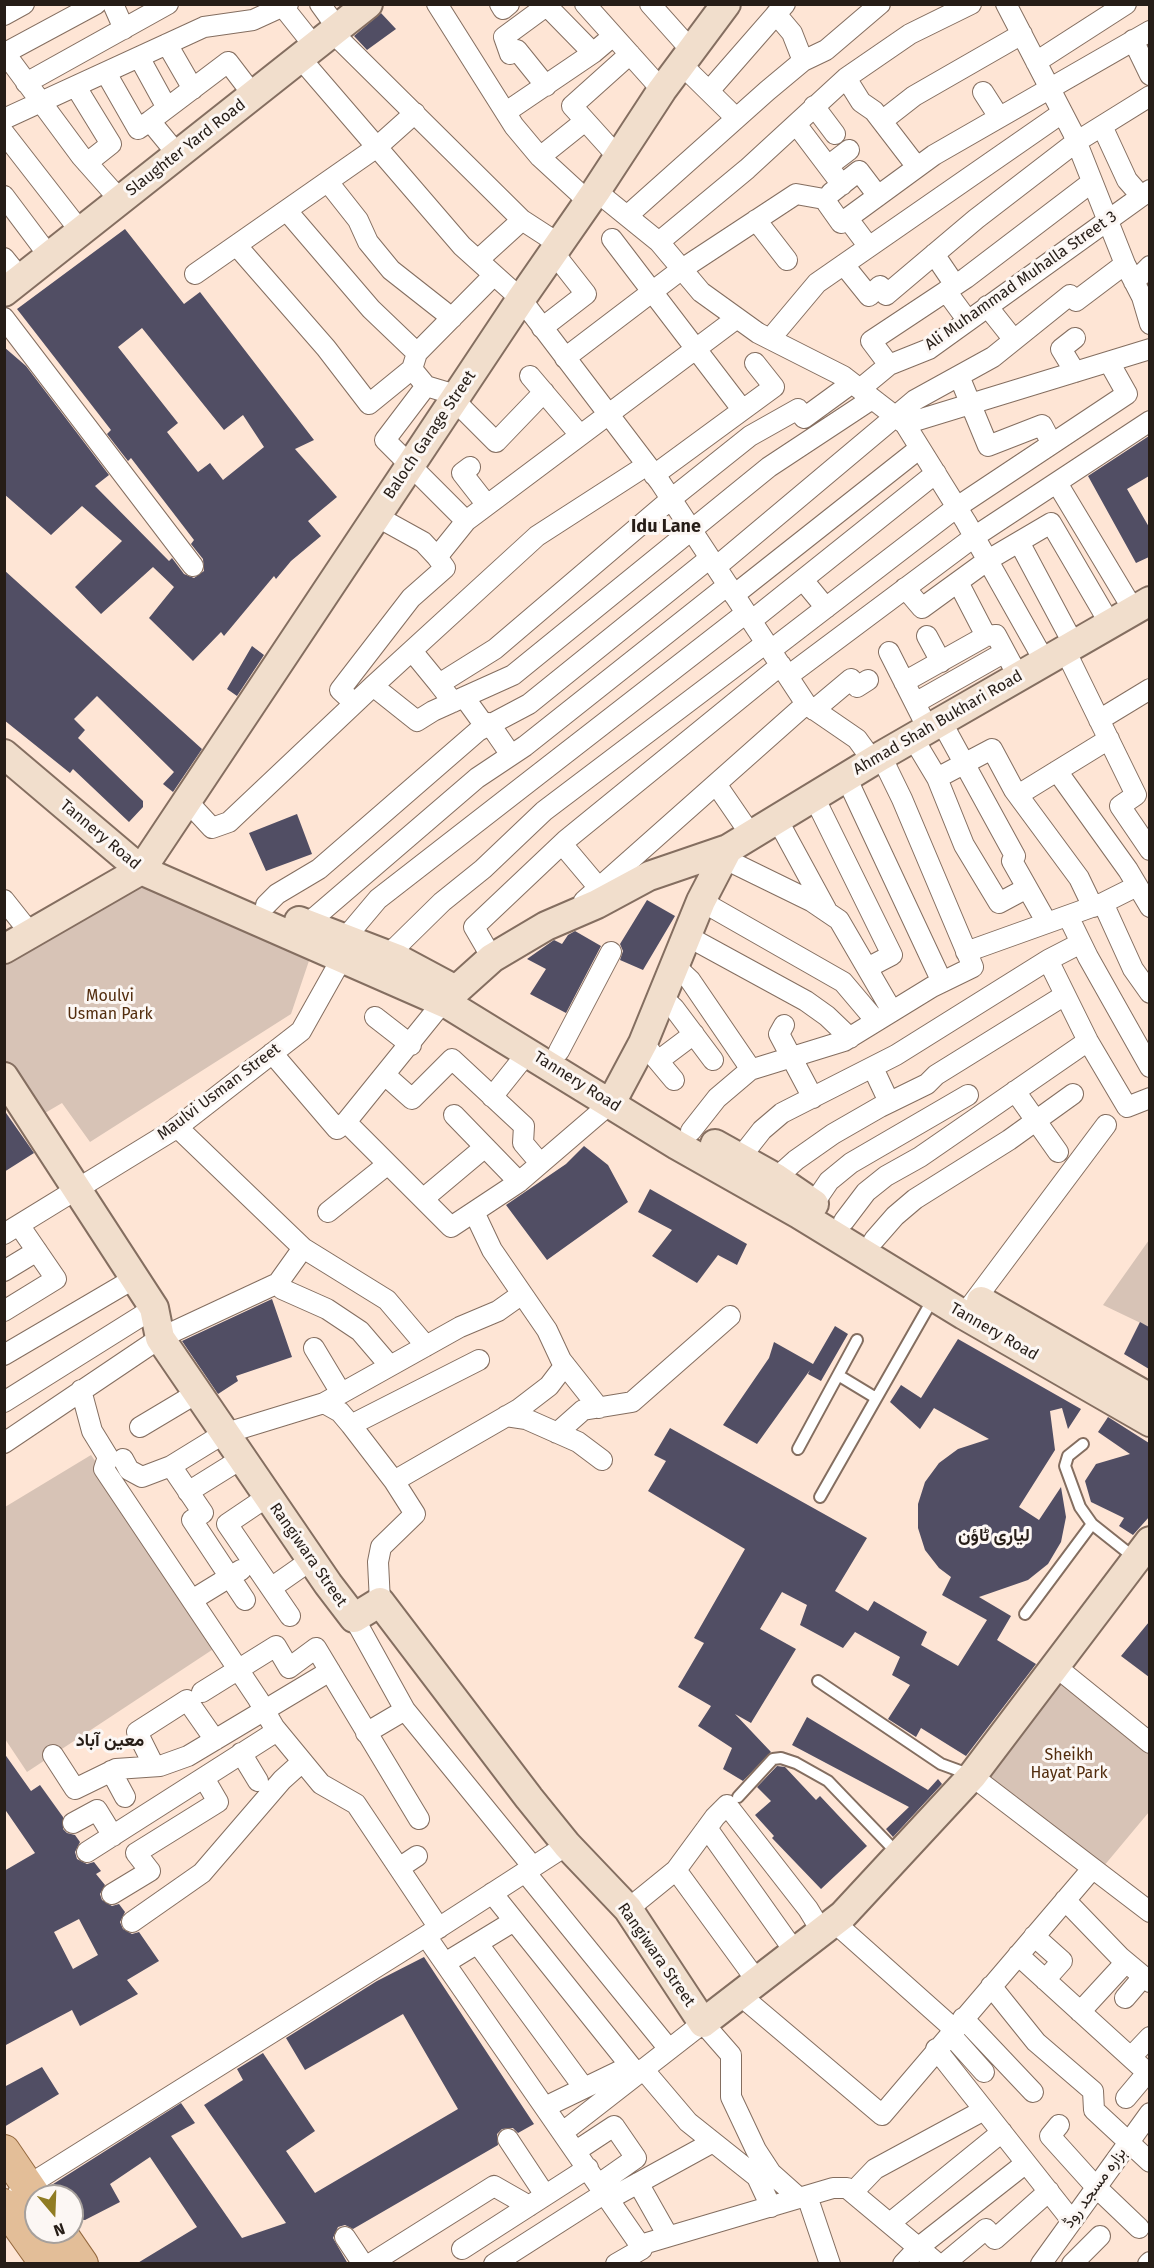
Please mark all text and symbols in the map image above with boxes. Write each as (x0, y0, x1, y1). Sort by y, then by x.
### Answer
street label: Slaughter Yard Road (122, 95, 250, 201)
street label: Ali Muhammad Muhalla Street 3 (921, 207, 1121, 355)
street label: Baloch Garage Street (380, 367, 480, 503)
district label: Idu Lane (631, 516, 701, 538)
street label: Ahmad Shah Bukhari Road (850, 667, 1026, 779)
street label: Tannery Road (56, 796, 144, 874)
park label: Moulvi Usman Park (67, 987, 153, 1025)
street label: Maulvi Usman Street (154, 1039, 284, 1145)
street label: Tannery Road (530, 1048, 624, 1116)
street label: Tannery Road (946, 1299, 1042, 1365)
street label: Rangiwara Street (265, 1499, 351, 1611)
district label: لیاری ٹاؤن (958, 1525, 1030, 1547)
district label: معین آباد (76, 1730, 144, 1752)
park label: Sheikh Hayat Park (1030, 1746, 1108, 1784)
street label: Rangiwara Street (613, 1899, 699, 2011)
street label: ہزارہ مسجد روڈ (1059, 2144, 1131, 2232)
north arrow (24, 2184, 84, 2244)
text: N (51, 2219, 67, 2240)

